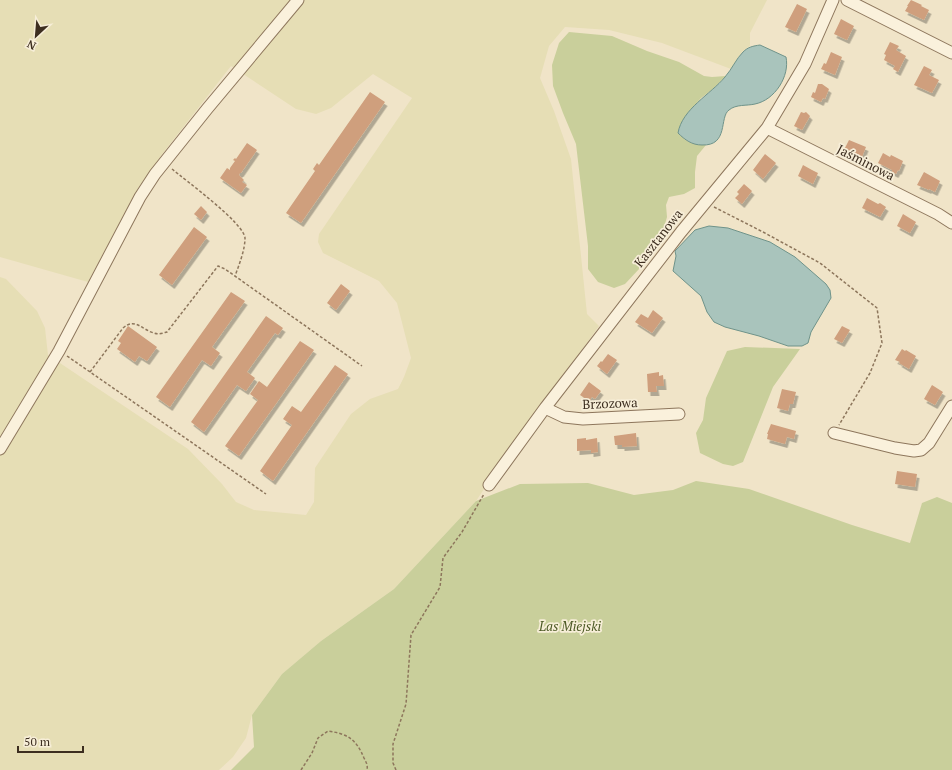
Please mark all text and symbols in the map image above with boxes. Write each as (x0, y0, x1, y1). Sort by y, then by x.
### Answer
north arrow (16, 16, 56, 56)
text: N (24, 37, 38, 53)
street label: Jaśminowa (834, 140, 898, 184)
street label: Kasztanowa (630, 205, 687, 271)
street label: Brzozowa (582, 393, 638, 413)
park label: Las Miejski (538, 617, 601, 635)
scale bar (18, 728, 83, 754)
text: 50 m (24, 734, 51, 749)

